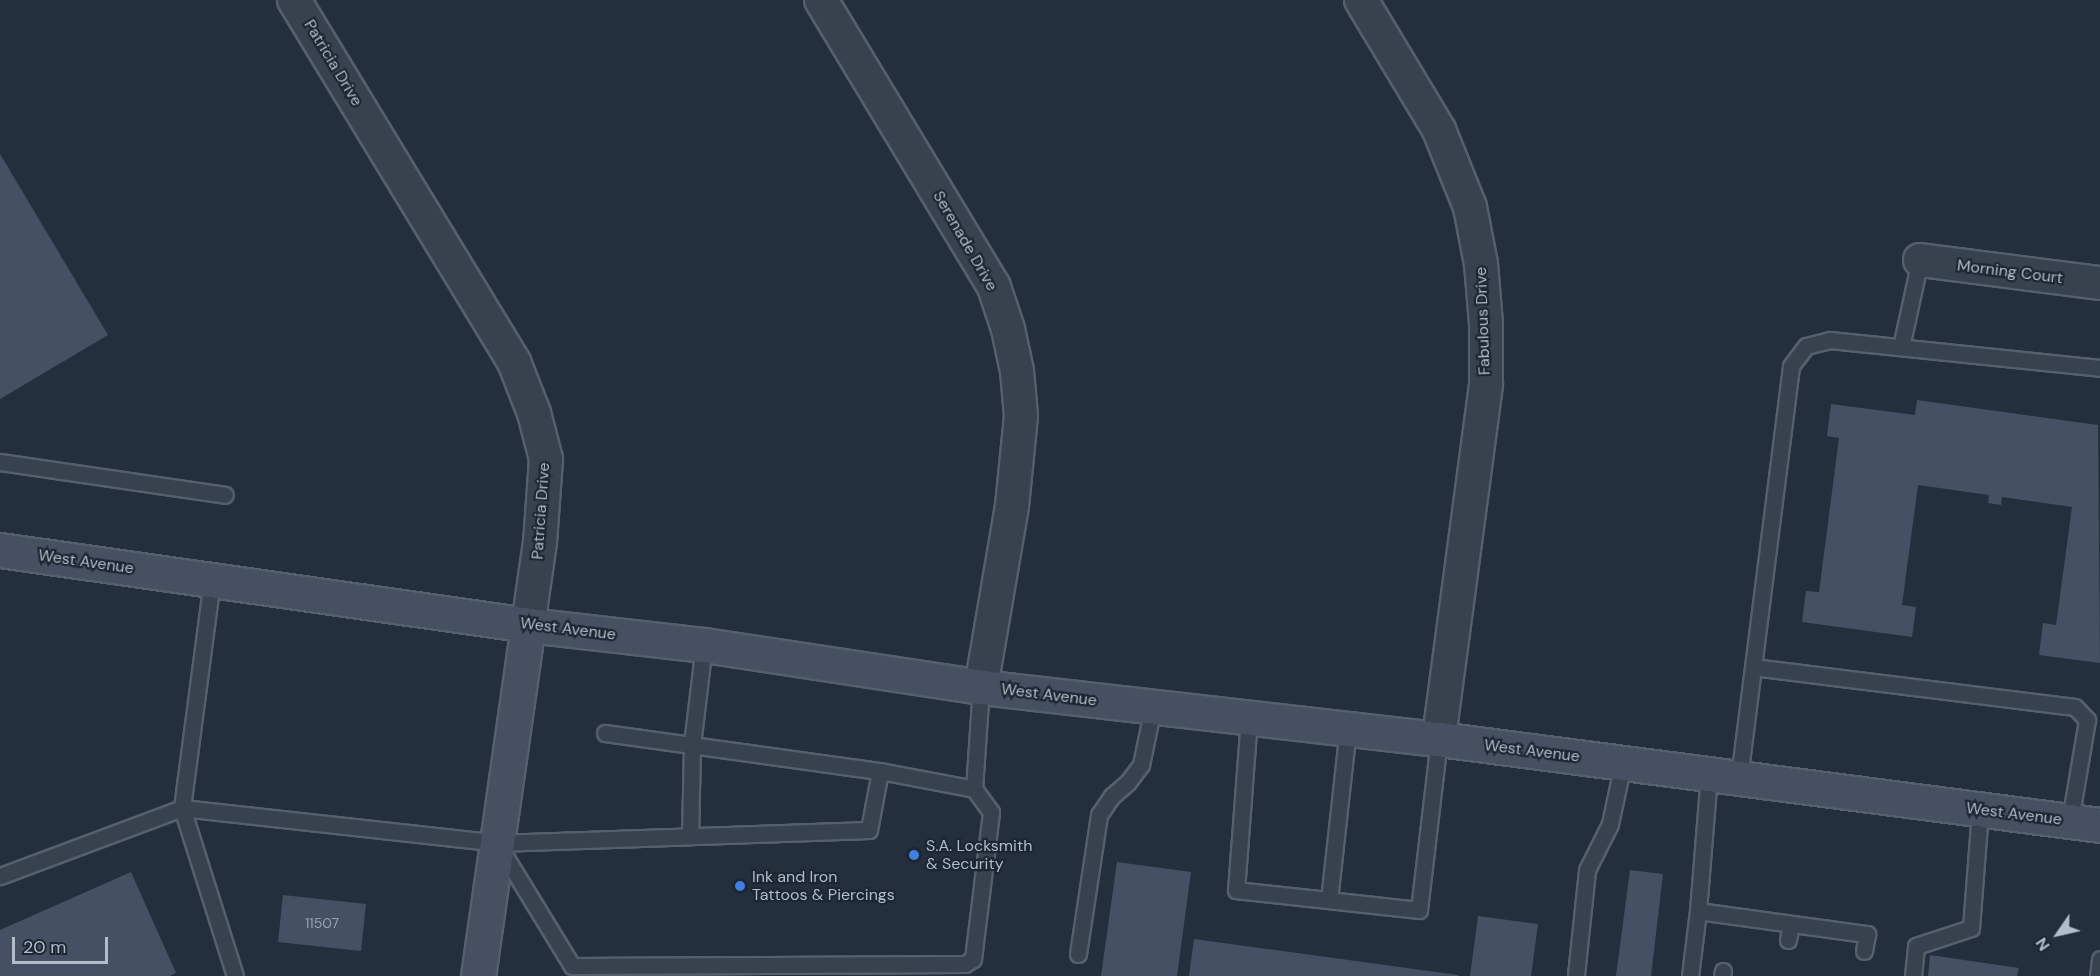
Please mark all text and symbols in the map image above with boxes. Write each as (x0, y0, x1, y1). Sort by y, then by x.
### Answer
street label: Patricia Drive (300, 16, 366, 110)
street label: Serenade Drive (929, 188, 1001, 294)
street label: Morning Court (1956, 256, 2064, 288)
street label: Fabulous Drive (1472, 267, 1494, 375)
street label: Patricia Drive (528, 462, 554, 560)
street label: West Avenue (37, 546, 135, 578)
street label: West Avenue (519, 614, 617, 644)
street label: West Avenue (1000, 680, 1098, 710)
street label: West Avenue (1483, 736, 1581, 766)
street label: West Avenue (1965, 799, 2063, 829)
place label: S.A. Locksmith & Security (926, 836, 1032, 874)
marker: S.A. Locksmith & Security (907, 848, 921, 862)
place label: Ink and Iron Tattoos & Piercings (752, 867, 895, 905)
marker: Ink and Iron Tattoos & Piercings (733, 879, 747, 893)
north arrow (2028, 904, 2088, 964)
house number: 11507 (305, 915, 339, 931)
scale bar (15, 925, 111, 963)
text: N (2031, 934, 2055, 955)
text: 20 m (23, 935, 66, 959)

